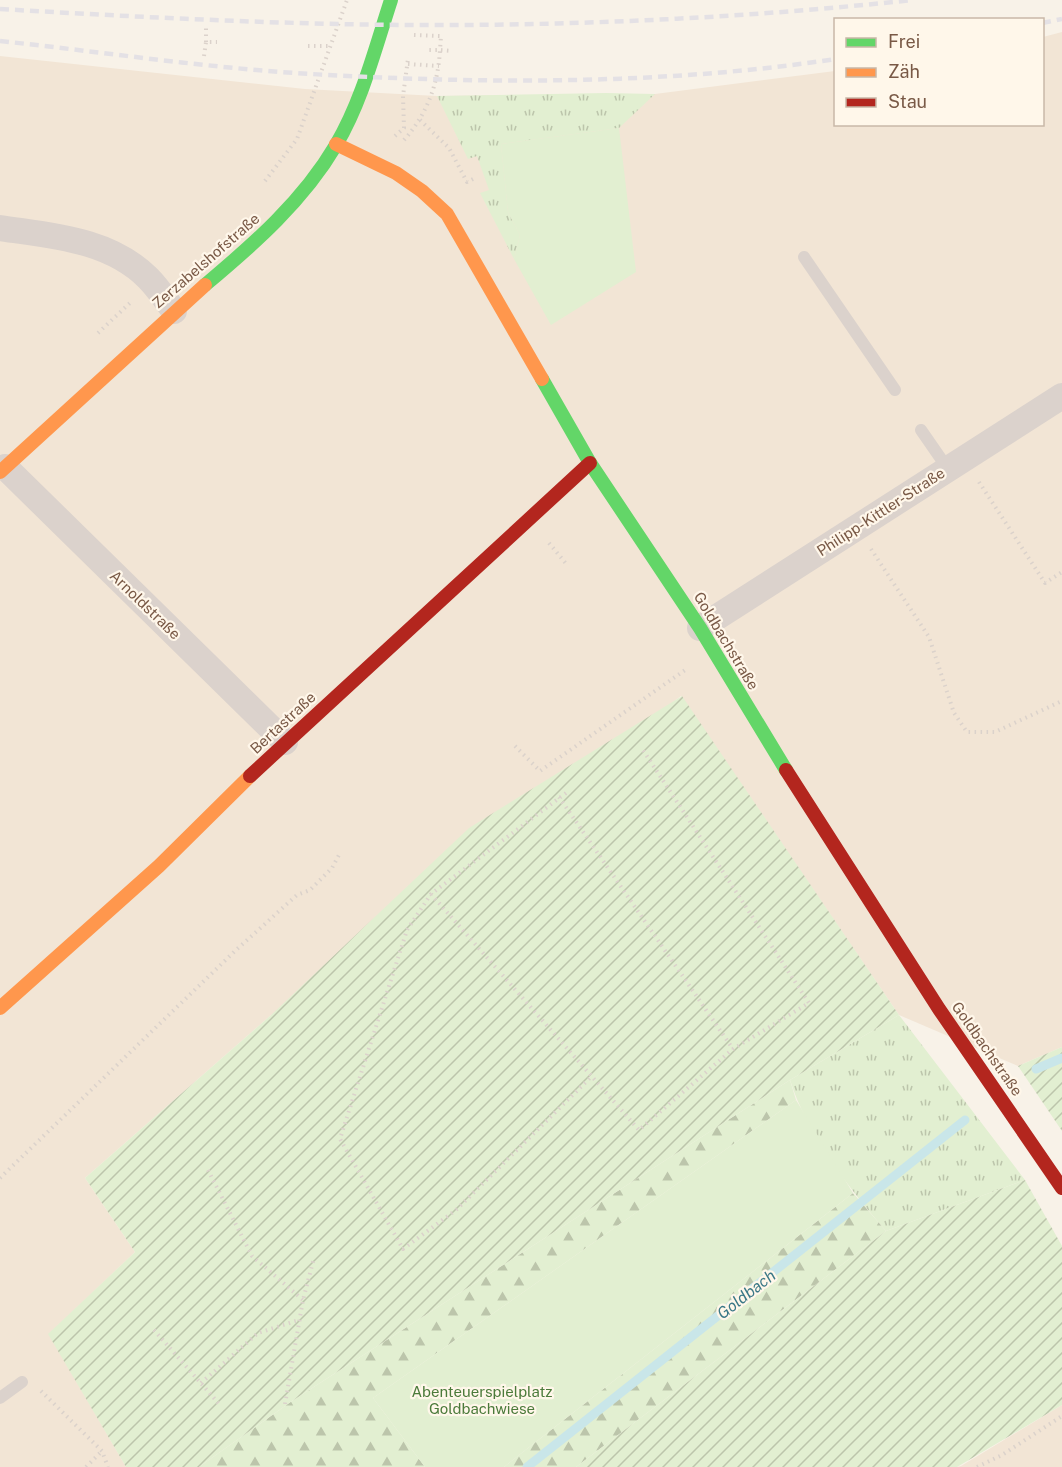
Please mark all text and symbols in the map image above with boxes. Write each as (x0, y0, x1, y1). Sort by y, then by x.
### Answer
legend (834, 18, 1044, 126)
text: Frei (888, 31, 920, 52)
text: Zäh (888, 61, 920, 82)
text: Stau (888, 91, 927, 112)
street label: Zerzabelshofstraße (149, 210, 263, 312)
street label: Philipp-Kittler-Straße (814, 464, 948, 559)
street label: Arnoldstraße (107, 567, 184, 642)
street label: Goldbachstraße (691, 589, 762, 693)
street label: Bertastraße (247, 688, 319, 757)
street label: Goldbachstraße (949, 998, 1026, 1099)
water label: Goldbach (713, 1266, 779, 1323)
park label: Abenteuerspielplatz Goldbachwiese (411, 1383, 553, 1417)

